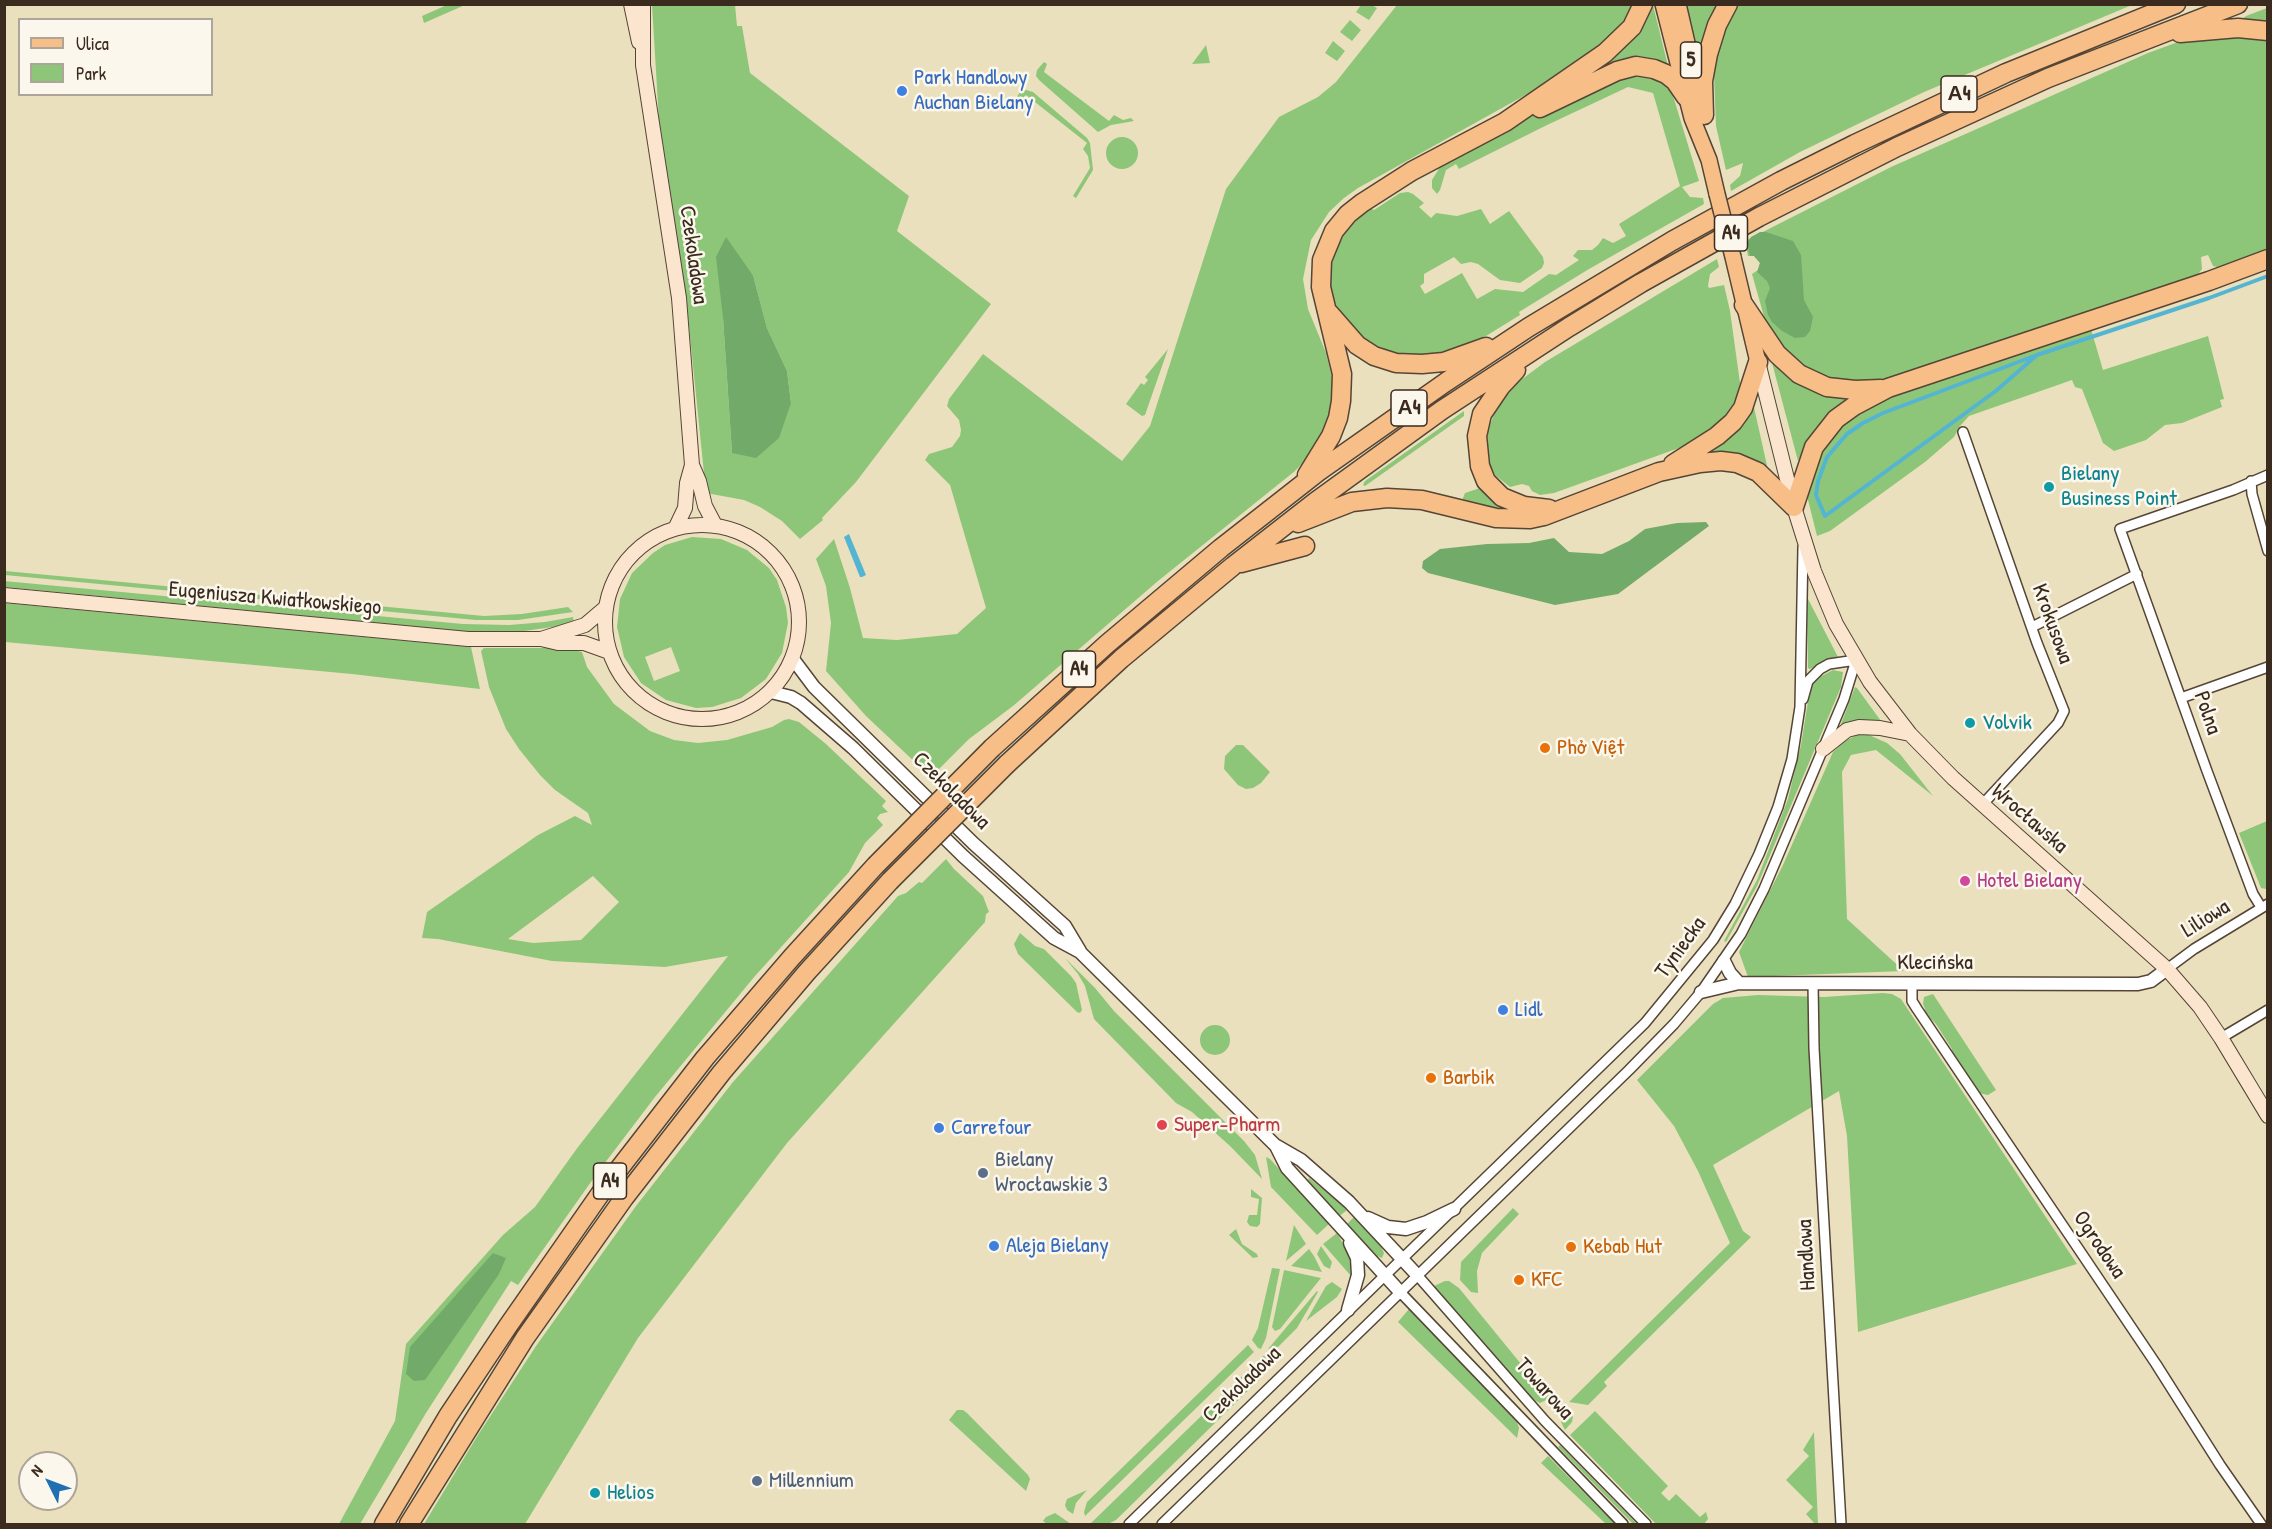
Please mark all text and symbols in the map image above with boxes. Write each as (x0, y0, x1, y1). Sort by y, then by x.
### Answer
legend (18, 18, 213, 96)
text: Ulica (76, 31, 109, 56)
road number: 5 (1680, 42, 1702, 78)
text: Park (76, 61, 106, 86)
place label: Park Handlowy Auchan Bielany (914, 65, 1034, 116)
road number: А4 (1941, 76, 1977, 112)
marker: Park Handlowy Auchan Bielany (895, 84, 909, 98)
street label: Czekoladowa (673, 204, 713, 306)
road number: A4 (1714, 215, 1748, 251)
road number: А4 (1391, 390, 1427, 426)
place label: Bielany Business Point (2061, 461, 2177, 512)
marker: Bielany Business Point (2042, 480, 2056, 494)
street label: Eugeniusza Kwiatkowskiego (168, 577, 382, 621)
street label: Krokusowa (2025, 581, 2079, 667)
road number: A4 (1062, 651, 1096, 687)
street label: Polna (2187, 688, 2227, 738)
place label: Volvik (1982, 710, 2032, 736)
marker: Volvik (1963, 716, 1977, 730)
place label: Phở Việt (1557, 735, 1624, 761)
marker: Phở Việt (1538, 741, 1552, 755)
street label: Czekoladowa (907, 747, 995, 835)
street label: Wrocławska (1985, 779, 2073, 859)
place label: Hotel Bielany (1977, 868, 2082, 894)
marker: Hotel Bielany (1958, 874, 1972, 888)
street label: Liliowa (2177, 894, 2235, 944)
street label: Tyniecka (1650, 912, 1712, 984)
street label: Klecińska (1897, 950, 1973, 976)
place label: Lidl (1515, 997, 1543, 1023)
marker: Lidl (1496, 1003, 1510, 1017)
place label: Barbik (1443, 1065, 1494, 1091)
marker: Barbik (1424, 1071, 1438, 1085)
place label: Super-Pharm (1174, 1112, 1280, 1138)
place label: Carrefour (951, 1115, 1031, 1141)
marker: Super-Pharm (1155, 1118, 1169, 1132)
marker: Carrefour (932, 1121, 946, 1135)
place label: Bielany Wrocławskie 3 (995, 1147, 1108, 1198)
road number: A4 (594, 1163, 626, 1199)
marker: Bielany Wrocławskie 3 (976, 1166, 990, 1180)
street label: Ogrodowa (2067, 1206, 2131, 1284)
street label: Handlowa (1792, 1219, 1822, 1291)
place label: Aleja Bielany (1006, 1233, 1109, 1259)
place label: Kebab Hut (1583, 1234, 1662, 1260)
marker: Aleja Bielany (987, 1239, 1001, 1253)
marker: Kebab Hut (1564, 1240, 1578, 1254)
place label: KFC (1531, 1267, 1563, 1293)
marker: KFC (1512, 1273, 1526, 1287)
street label: Czekoladowa (1197, 1341, 1287, 1429)
street label: Towarowa (1509, 1353, 1579, 1425)
north arrow (18, 1451, 78, 1511)
text: N (25, 1460, 47, 1481)
place label: Millennium (769, 1468, 854, 1494)
marker: Millennium (750, 1474, 764, 1488)
place label: Helios (607, 1480, 654, 1506)
marker: Helios (588, 1486, 602, 1500)

